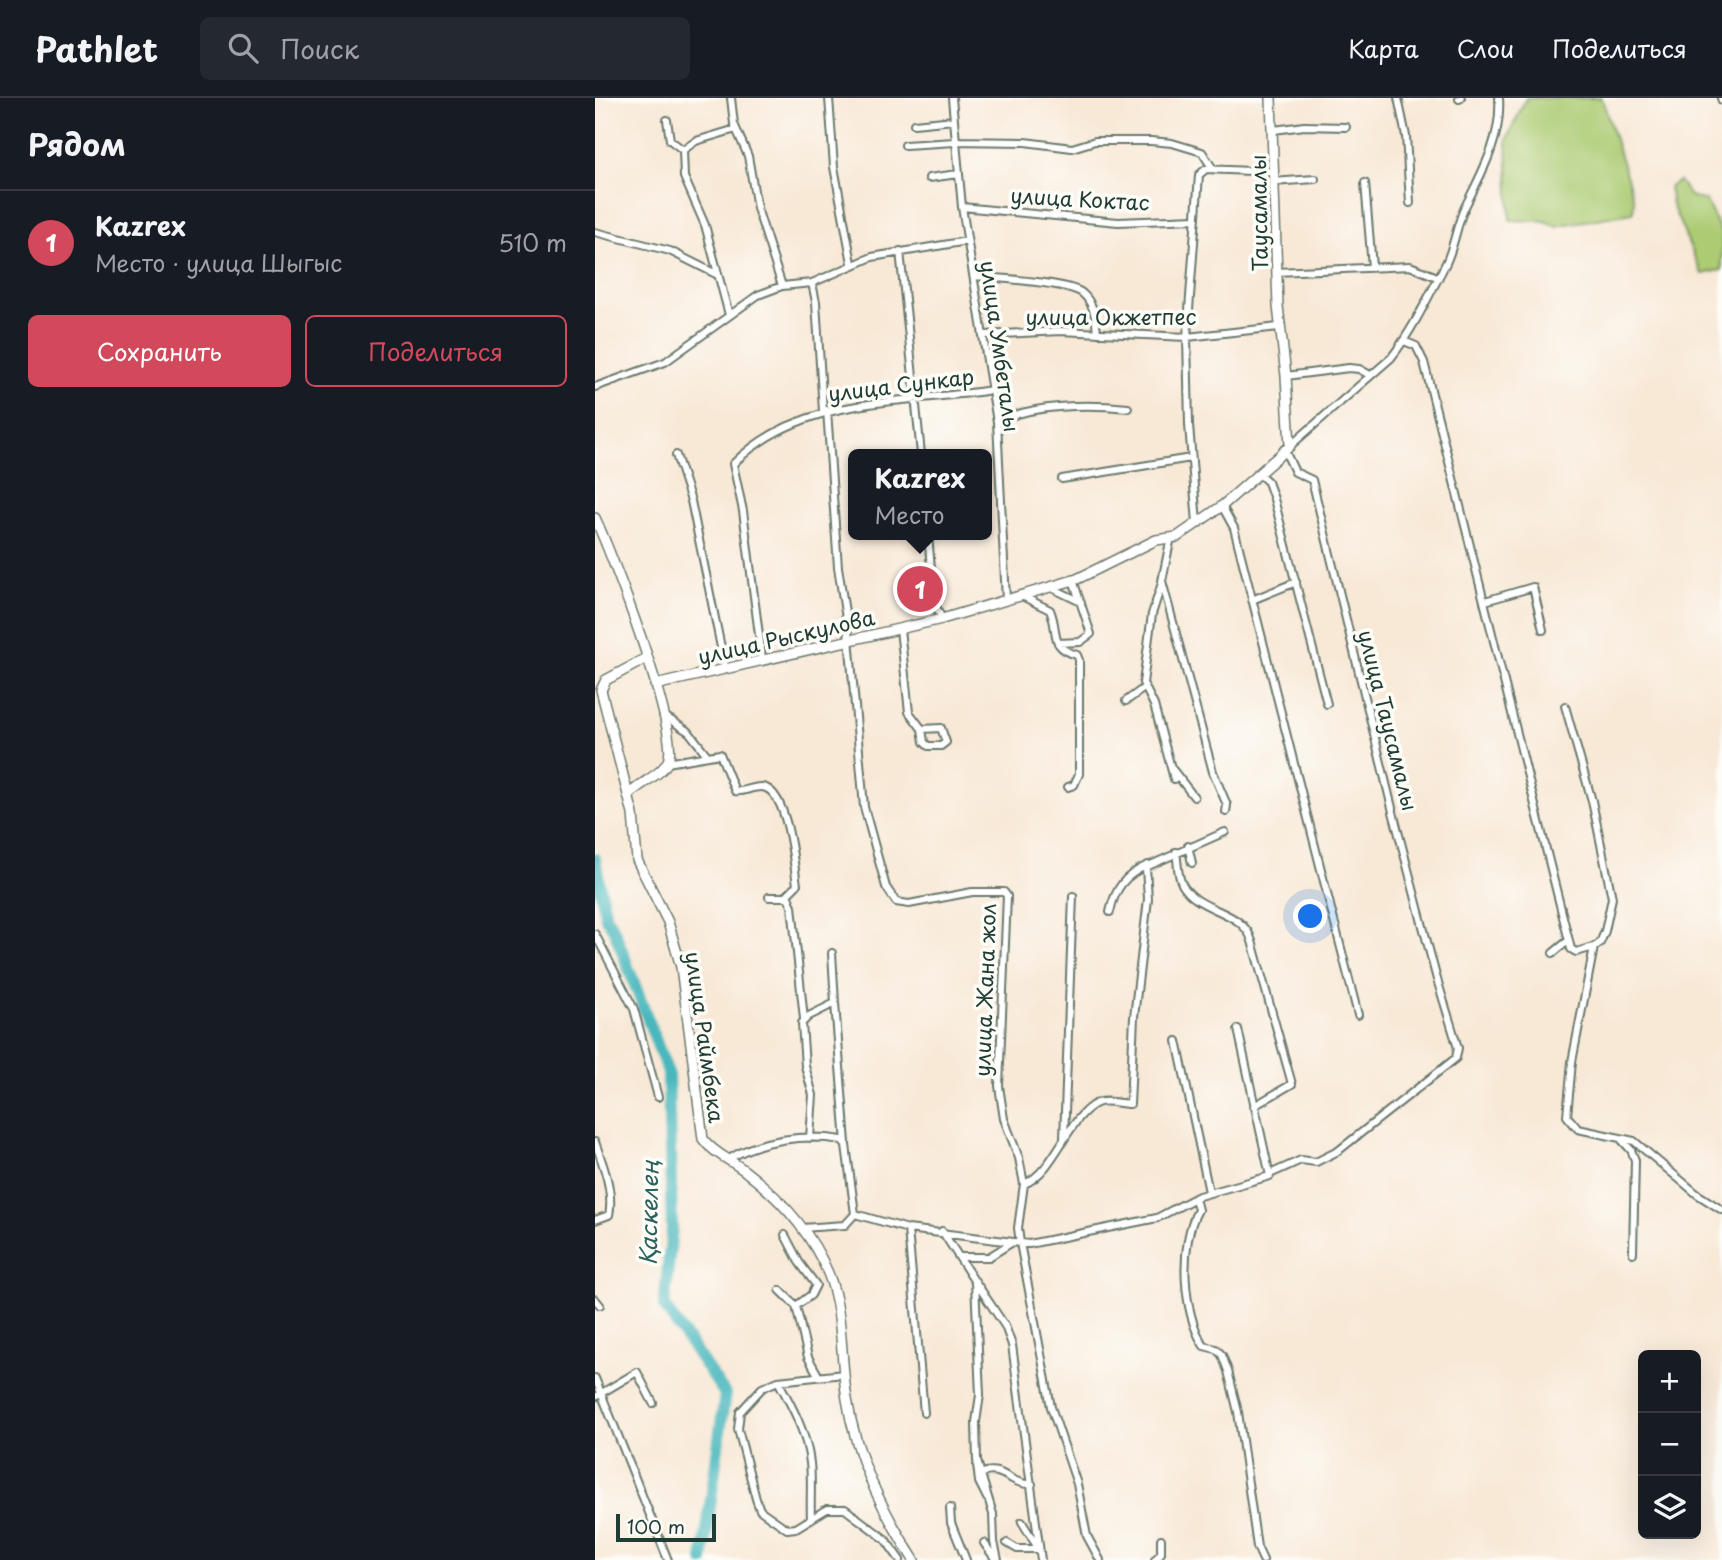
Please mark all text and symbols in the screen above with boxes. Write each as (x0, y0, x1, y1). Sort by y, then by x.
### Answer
search box (200, 17, 690, 80)
text: Pathlet (35, 23, 158, 73)
icon: search (224, 29, 262, 67)
text: Поиск (280, 29, 359, 68)
text: Карта (1348, 30, 1419, 66)
text: Слои (1457, 30, 1514, 66)
text: Поделиться (1552, 30, 1687, 66)
text: Рядом (28, 121, 126, 166)
street label: Таусамалы (1241, 154, 1275, 272)
street label: улица Коктас (1010, 178, 1150, 218)
text: Kazrex (95, 206, 186, 245)
text: 1 (46, 225, 57, 260)
text: 510 m (498, 225, 567, 260)
text: Место · улица Шыгыс (95, 245, 342, 280)
street label: улица Умбеталы (973, 258, 1029, 434)
street label: улица Окжетпес (1026, 300, 1196, 332)
button: Сохранить (28, 315, 291, 387)
button: Поделиться (305, 315, 567, 387)
street label: улица Сункар (826, 359, 976, 409)
popup (848, 449, 992, 540)
text: Kazrex (875, 458, 965, 497)
text: Место (875, 497, 945, 532)
pin: 1 (897, 563, 943, 615)
street label: улица Рыскулова (694, 600, 878, 672)
street label: улица Таусамалы (1351, 626, 1427, 814)
your location (1293, 899, 1327, 933)
street label: улица Жана жол (965, 903, 1003, 1077)
street label: улица Раймбека (678, 949, 734, 1125)
water label: Қаскелең (630, 1159, 666, 1266)
map controls (1638, 1350, 1701, 1539)
button: + (1638, 1350, 1701, 1413)
button: − (1638, 1413, 1701, 1476)
button: layers (1638, 1476, 1701, 1539)
scale bar (616, 1511, 716, 1543)
text: 100 m (627, 1512, 685, 1540)

